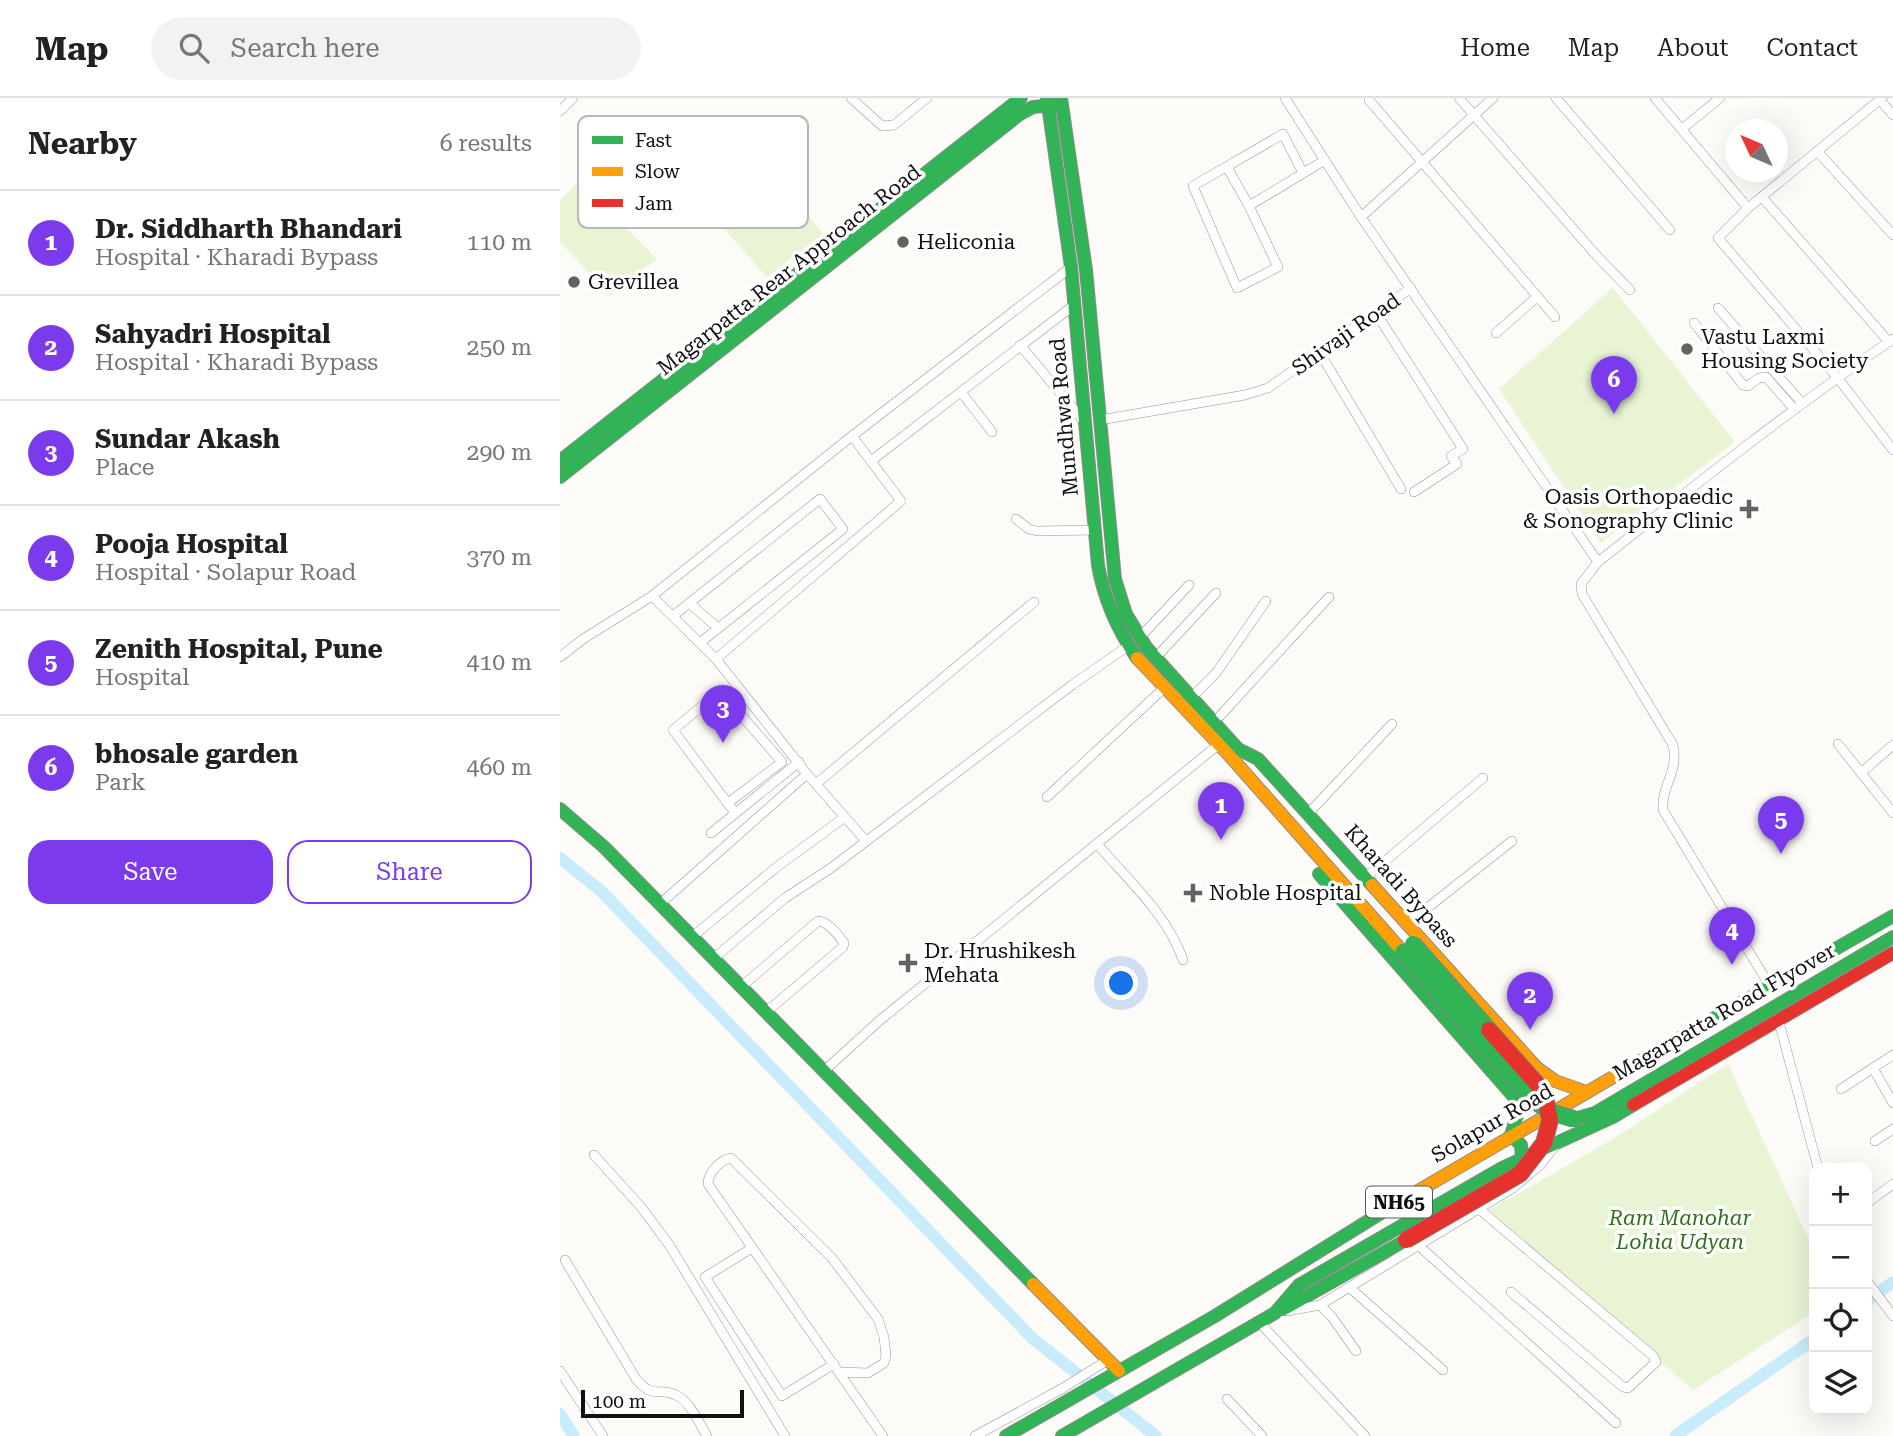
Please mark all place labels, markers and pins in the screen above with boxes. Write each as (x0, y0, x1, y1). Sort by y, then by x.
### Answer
place label: Heliconia (917, 230, 1016, 254)
marker: Heliconia (895, 234, 911, 250)
place label: Grevillea (588, 270, 679, 294)
marker: Grevillea (566, 274, 582, 290)
place label: Vastu Laxmi Housing Society (1701, 325, 1869, 373)
marker: Vastu Laxmi Housing Society (1679, 341, 1695, 357)
pin: 6 (1591, 356, 1637, 414)
place label: Oasis Orthopaedic & Sonography Clinic (1523, 485, 1733, 533)
marker: Oasis Orthopaedic & Sonography Clinic (1739, 499, 1759, 519)
pin: 3 (700, 685, 746, 743)
pin: 1 (1198, 782, 1244, 840)
pin: 5 (1758, 796, 1804, 854)
place label: Noble Hospital (1209, 881, 1362, 905)
marker: Noble Hospital (1183, 883, 1203, 903)
pin: 4 (1709, 907, 1755, 965)
place label: Dr. Hrushikesh Mehata (924, 939, 1076, 987)
marker: Dr. Hrushikesh Mehata (898, 953, 918, 973)
pin: 2 (1507, 972, 1553, 1030)

